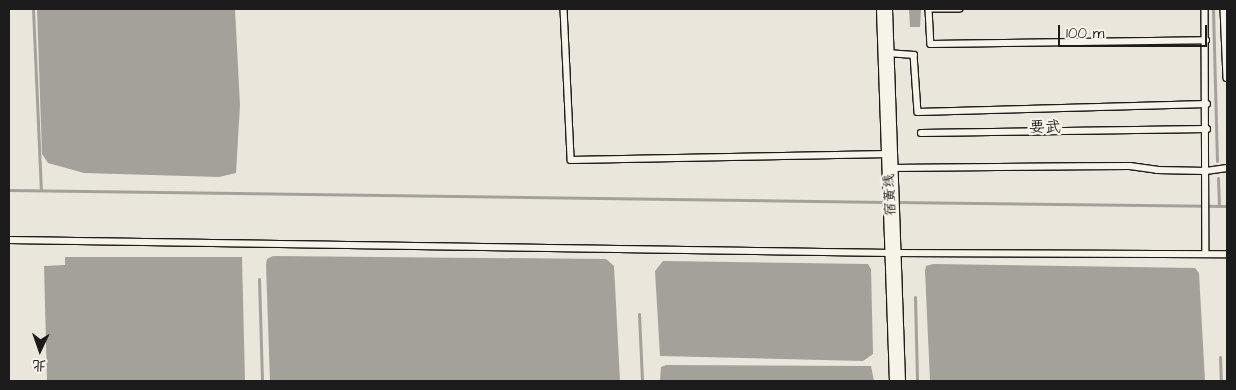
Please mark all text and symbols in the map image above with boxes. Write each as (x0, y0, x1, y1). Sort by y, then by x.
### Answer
scale bar (1061, 15, 1210, 47)
text: 100 m (1066, 23, 1105, 44)
district label: 要武 (1029, 117, 1061, 137)
street label: 宿黄线 (881, 174, 899, 216)
north arrow (15, 325, 65, 375)
text: 北 (32, 355, 47, 375)

